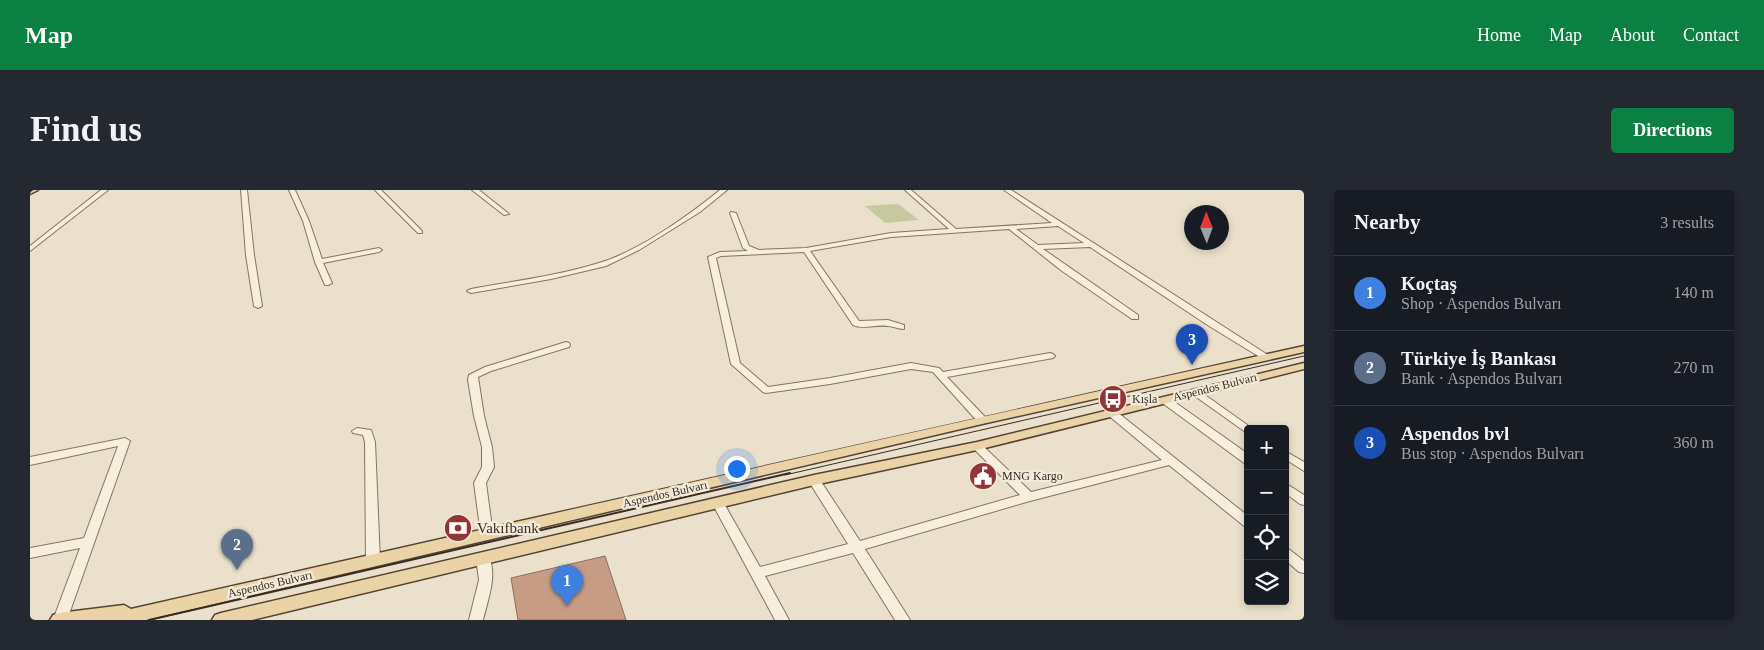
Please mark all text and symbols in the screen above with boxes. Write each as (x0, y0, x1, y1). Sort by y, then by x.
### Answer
text: Map (25, 22, 73, 48)
text: Home (1477, 25, 1521, 45)
text: Map (1549, 25, 1582, 45)
text: About (1610, 25, 1655, 45)
text: Contact (1683, 25, 1739, 45)
button: Directions (1611, 108, 1734, 153)
text: Find us (30, 110, 142, 149)
north arrow (1184, 205, 1229, 250)
text: Nearby (1354, 210, 1421, 234)
text: 3 results (1660, 214, 1714, 231)
text: Koçtaş (1401, 273, 1457, 294)
text: 1 (1366, 284, 1374, 301)
text: 140 m (1674, 284, 1714, 301)
text: Shop · Aspendos Bulvarı (1401, 295, 1561, 312)
pin: 3 (1176, 324, 1208, 365)
text: Türkiye İş Bankası (1401, 348, 1556, 369)
text: 2 (1366, 359, 1374, 376)
text: 270 m (1674, 359, 1714, 376)
street label: Aspendos Bulvarı (1171, 370, 1259, 404)
text: Bank · Aspendos Bulvarı (1401, 370, 1562, 387)
bus stop icon: Kışla (1098, 384, 1128, 414)
place label: Kışla (1132, 392, 1158, 406)
text: Aspendos bvl (1401, 423, 1509, 444)
map controls (1244, 425, 1289, 605)
button: + (1244, 425, 1289, 470)
text: 3 (1366, 434, 1374, 451)
text: 360 m (1674, 434, 1714, 451)
text: Bus stop · Aspendos Bulvarı (1401, 445, 1584, 462)
your location (724, 456, 750, 482)
public building icon: MNG Kargo (968, 461, 998, 491)
place label: MNG Kargo (1002, 469, 1063, 483)
button: − (1244, 470, 1289, 515)
street label: Aspendos Bulvarı (621, 477, 709, 511)
bank icon: Vakıfbank (443, 513, 473, 543)
button: locate (1244, 515, 1289, 560)
place label: Vakıfbank (477, 520, 539, 536)
pin: 2 (221, 529, 253, 570)
button: layers (1244, 560, 1289, 605)
pin: 1 (551, 565, 583, 606)
street label: Aspendos Bulvarı (226, 567, 314, 601)

